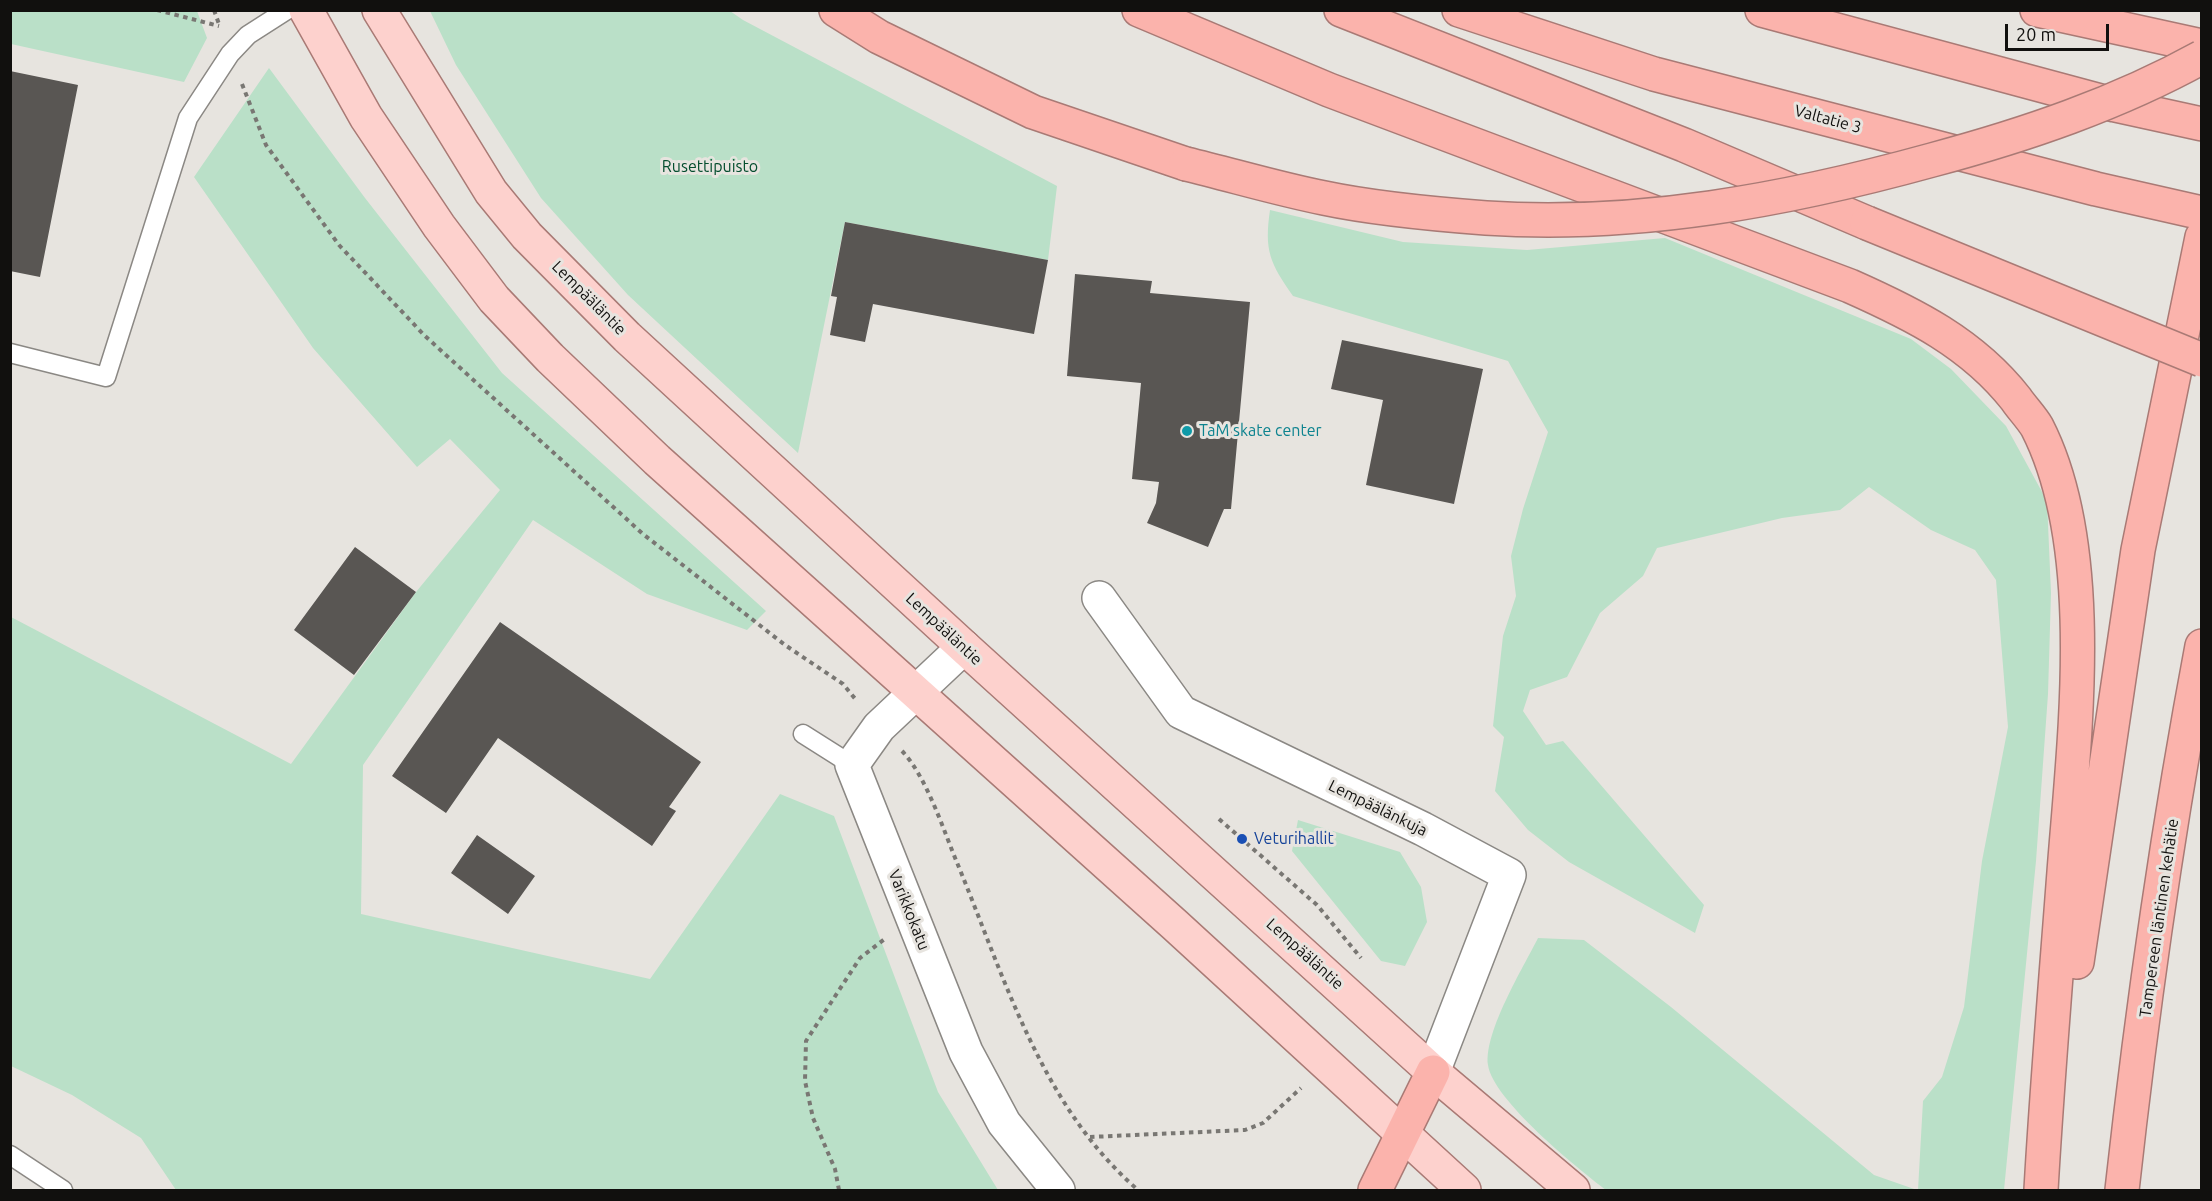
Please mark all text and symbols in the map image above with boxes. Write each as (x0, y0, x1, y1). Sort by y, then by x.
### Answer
scale bar (2008, 12, 2112, 50)
text: 20 m (2016, 24, 2056, 44)
street label: Valtatie 3 (1792, 101, 1864, 137)
park label: Rusettipuisto (662, 157, 758, 177)
street label: Lempääläntie (548, 257, 630, 339)
place label: TaM skate center (1199, 421, 1322, 441)
marker: TaM skate center (1180, 424, 1194, 438)
street label: Lempääläntie (902, 589, 986, 669)
street label: Lempäälänkuja (1325, 776, 1431, 840)
street label: Tampereen läntinen kehätie (2136, 817, 2182, 1019)
place label: Veturihallit (1254, 829, 1334, 849)
marker: Veturihallit (1235, 832, 1249, 846)
street label: Varikkokatu (884, 867, 934, 953)
street label: Lempääläntie (1262, 914, 1348, 994)

